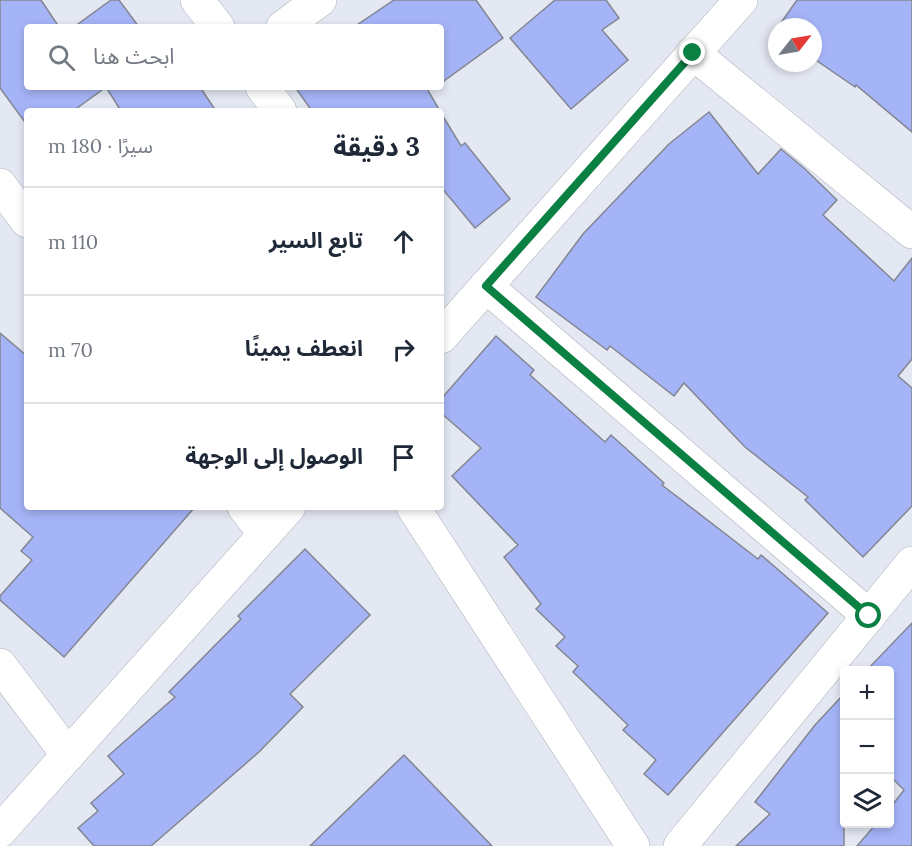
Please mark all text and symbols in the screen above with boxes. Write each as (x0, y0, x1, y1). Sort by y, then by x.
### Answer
north arrow (768, 18, 822, 72)
search box (24, 24, 444, 90)
route end (679, 39, 705, 65)
icon: search (45, 41, 78, 74)
text: ابحث هنا (93, 42, 175, 70)
text: 3 دقيقة (333, 130, 420, 163)
text: سيرًا · 180 m (48, 133, 153, 158)
icon: ahead (387, 225, 420, 258)
text: تابع السير (269, 226, 363, 254)
text: 110 m (48, 229, 98, 254)
icon: right (387, 333, 420, 366)
text: انعطف يمينًا (245, 334, 363, 362)
text: 70 m (48, 337, 93, 362)
icon: arrive (387, 441, 420, 474)
text: الوصول إلى الوجهة (185, 442, 363, 470)
route start (855, 602, 881, 628)
map controls (840, 666, 894, 828)
button: + (840, 666, 894, 720)
button: − (840, 720, 894, 774)
button: layers (840, 774, 894, 828)

